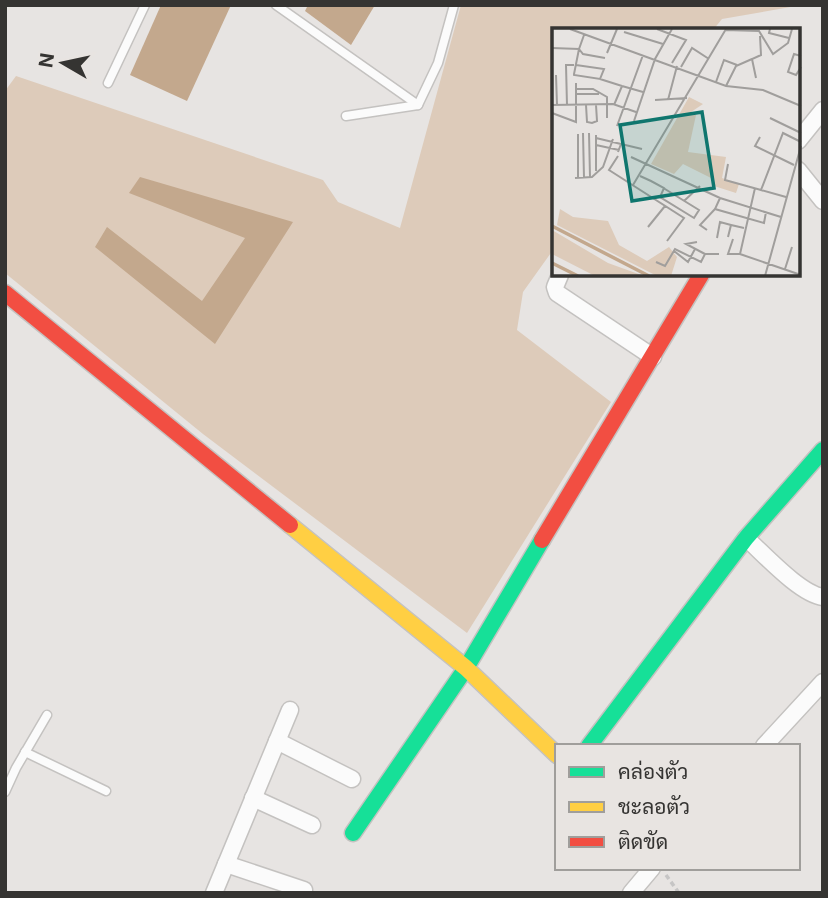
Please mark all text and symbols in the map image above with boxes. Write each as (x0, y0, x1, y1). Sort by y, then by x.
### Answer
north arrow (28, 28, 98, 98)
inset map (552, 28, 800, 276)
text: N (34, 51, 59, 69)
legend (555, 744, 800, 870)
text: คล่องตัว (618, 759, 688, 784)
text: ชะลอตัว (618, 794, 690, 819)
text: ติดขัด (618, 829, 668, 854)

